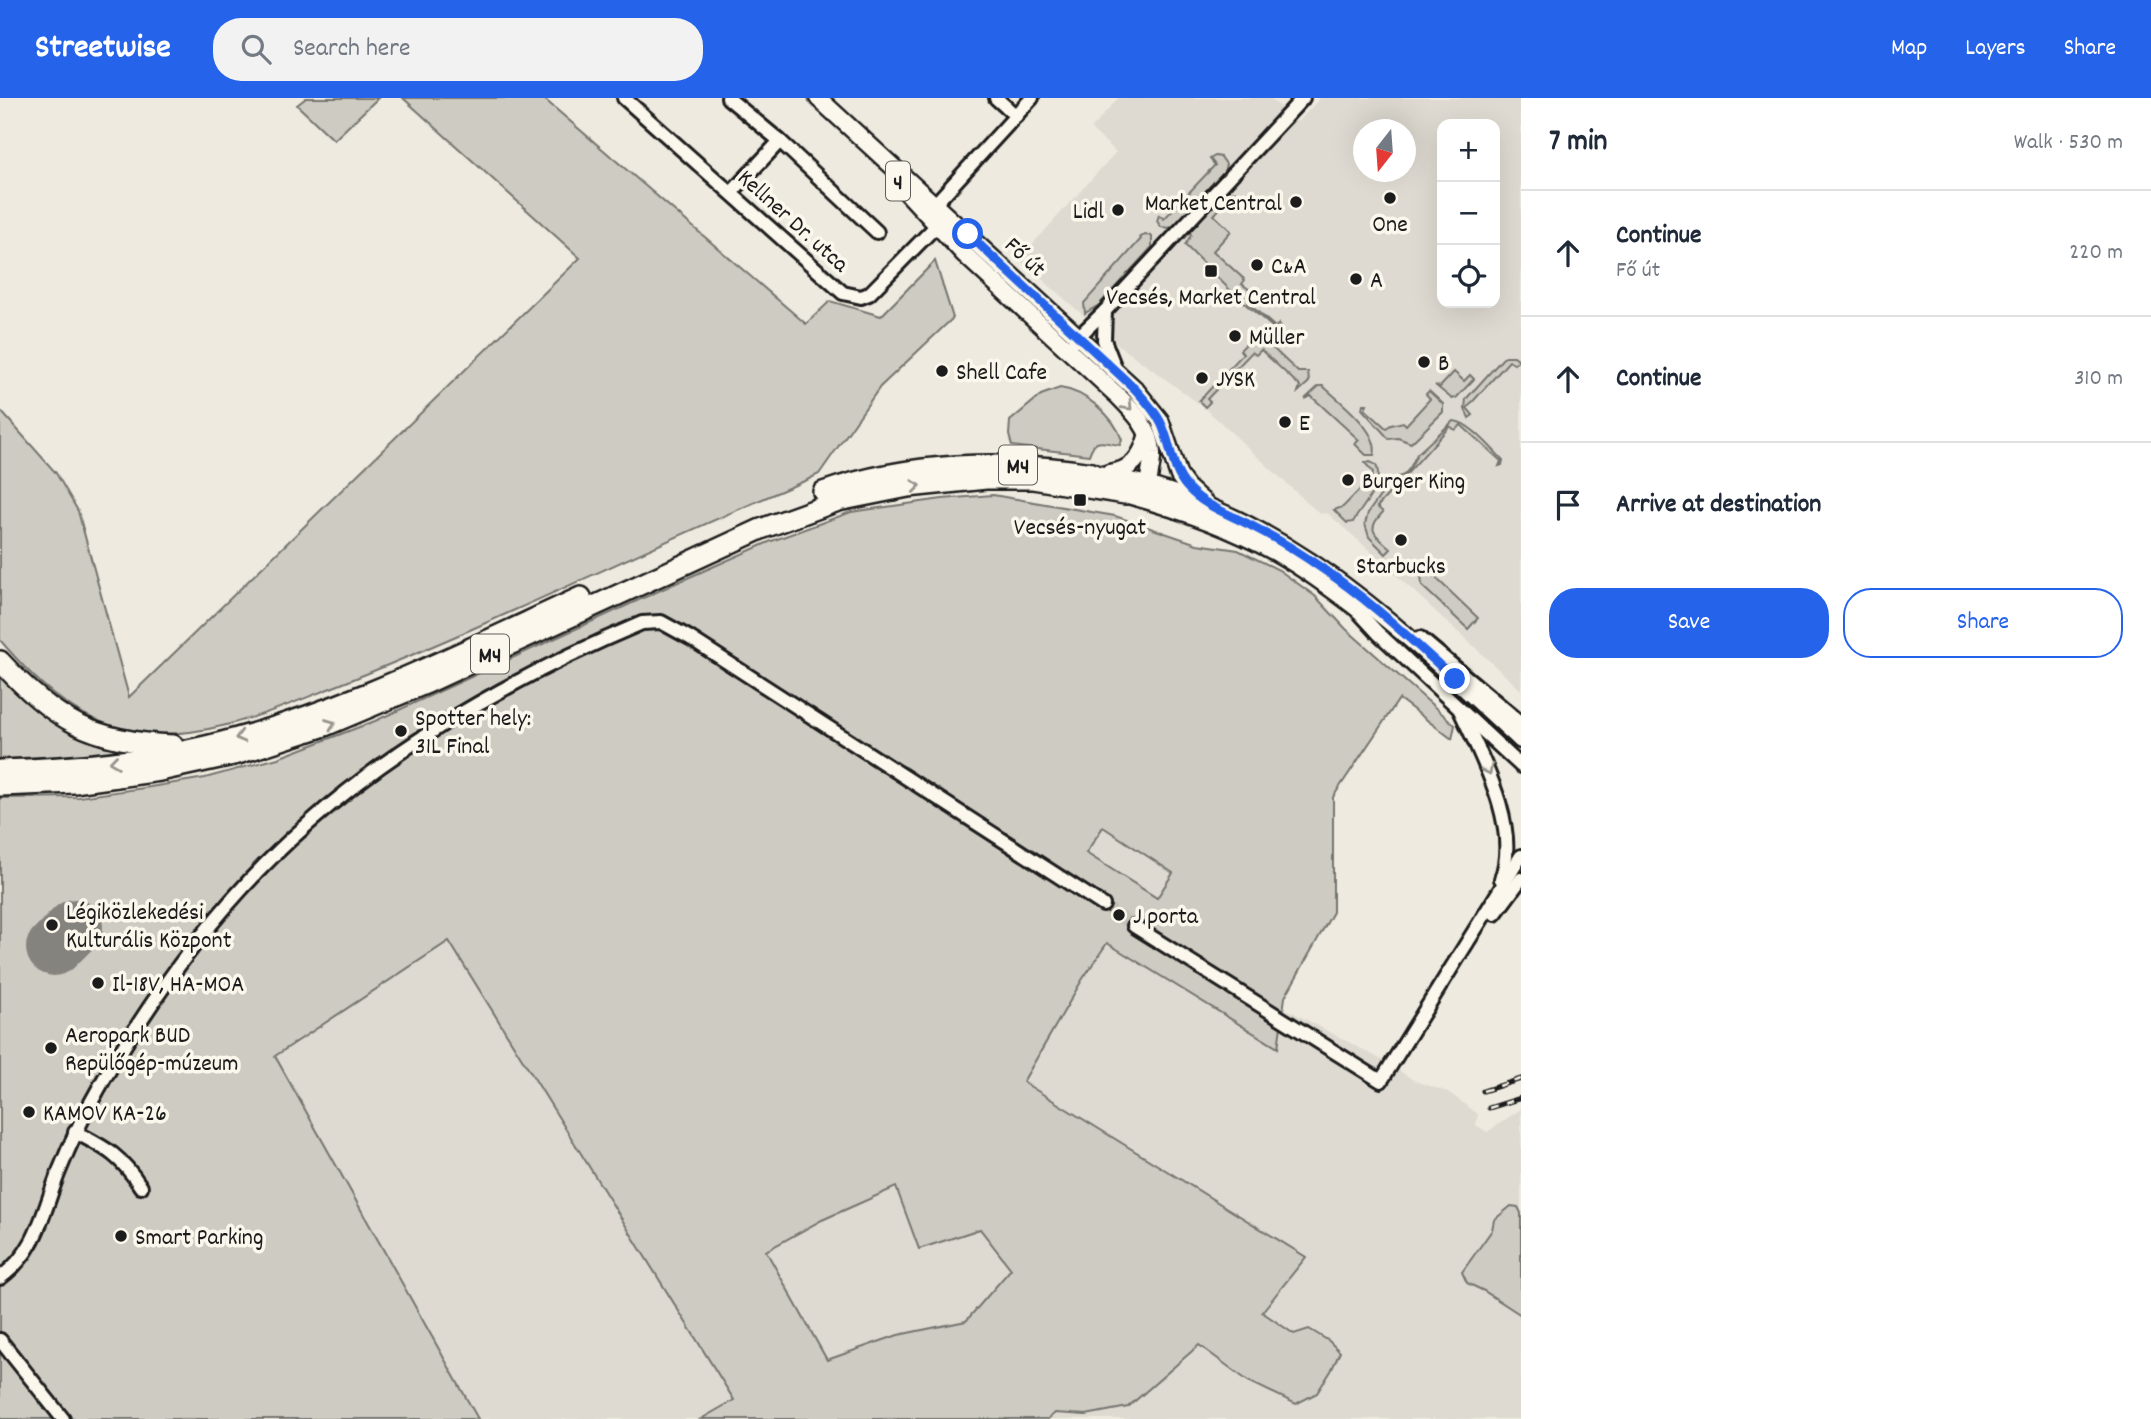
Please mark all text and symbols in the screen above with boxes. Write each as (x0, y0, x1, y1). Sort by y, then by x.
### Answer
search box (213, 18, 703, 81)
text: Streetwise (35, 26, 171, 73)
icon: search (237, 30, 275, 68)
text: Search here (293, 31, 410, 68)
text: Map (1891, 32, 1927, 66)
text: Layers (1965, 32, 2026, 66)
text: Share (2064, 32, 2116, 66)
north arrow (1353, 119, 1416, 182)
map controls (1437, 119, 1500, 308)
button: + (1437, 119, 1500, 182)
text: 7 min (1549, 122, 1607, 165)
text: Walk · 530 m (2014, 127, 2123, 160)
road number: 4 (886, 162, 910, 200)
street label: Kellner Dr. utca (729, 163, 856, 282)
button: − (1437, 182, 1500, 245)
place label: Market Central (1145, 188, 1282, 222)
marker: One (1382, 190, 1398, 206)
marker: Market Central (1288, 194, 1304, 210)
place label: Lidl (1073, 196, 1104, 230)
marker: Lidl (1110, 202, 1126, 218)
place label: One (1372, 209, 1408, 243)
route start (952, 218, 983, 249)
text: Continue (1616, 218, 1701, 255)
street label: Fő út (996, 230, 1052, 286)
icon: ahead (1549, 234, 1587, 272)
text: 220 m (2069, 237, 2123, 270)
button: locate (1437, 245, 1500, 308)
place label: C&A (1271, 251, 1307, 285)
text: Fő út (1616, 255, 1660, 288)
marker: C&A (1249, 257, 1265, 273)
marker: Vecsés, Market Central (1203, 263, 1219, 279)
place label: A (1370, 265, 1383, 299)
marker: A (1348, 271, 1364, 287)
place label: Vecsés, Market Central (1106, 282, 1316, 316)
place label: Müller (1249, 322, 1304, 356)
marker: Müller (1227, 328, 1243, 344)
place label: B (1438, 348, 1449, 382)
marker: B (1416, 354, 1432, 370)
place label: Shell Cafe (956, 357, 1047, 391)
icon: ahead (1549, 360, 1587, 398)
text: Continue (1616, 361, 1701, 398)
marker: Shell Cafe (934, 363, 950, 379)
text: 310 m (2074, 363, 2123, 396)
place label: JYSK (1216, 364, 1255, 398)
marker: JYSK (1194, 370, 1210, 386)
one-way arrow (1119, 398, 1132, 411)
place label: E (1299, 408, 1310, 442)
marker: E (1277, 414, 1293, 430)
road number: M4 (999, 446, 1037, 484)
place label: Burger King (1362, 466, 1465, 500)
marker: Burger King (1340, 472, 1356, 488)
one-way arrow (910, 479, 921, 494)
icon: arrive (1549, 486, 1587, 524)
text: Arrive at destination (1616, 487, 1821, 524)
marker: Vecsés-nyugat (1072, 492, 1088, 508)
place label: Vecsés-nyugat (1014, 512, 1146, 546)
marker: Starbucks (1393, 532, 1409, 548)
place label: Starbucks (1356, 551, 1446, 585)
button: Save (1549, 588, 1829, 658)
button: Share (1843, 588, 2123, 658)
road number: M4 (471, 634, 509, 674)
route end (1439, 663, 1470, 694)
place label: Spotter hely: 31L Final (415, 703, 531, 765)
one-way arrow (324, 718, 336, 732)
marker: Spotter hely: 31L Final (393, 723, 409, 739)
one-way arrow (234, 729, 246, 743)
one-way arrow (108, 754, 120, 769)
one-way arrow (1479, 763, 1493, 775)
place label: Légiközlekedési Kulturális Központ (66, 897, 232, 959)
place label: J porta (1133, 901, 1199, 935)
marker: J porta (1111, 907, 1127, 923)
marker: Légiközlekedési Kulturális Központ (44, 917, 60, 933)
place label: Il-18V, HA-MOA (112, 969, 244, 1003)
marker: Il-18V, HA-MOA (90, 975, 106, 991)
place label: Aeropark BUD Repülőgép-múzeum (65, 1020, 239, 1082)
marker: Aeropark BUD Repülőgép-múzeum (43, 1040, 59, 1056)
place label: KAMOV KA-26 (43, 1098, 167, 1132)
marker: KAMOV KA-26 (21, 1104, 37, 1120)
place label: Smart Parking (135, 1222, 263, 1256)
marker: Smart Parking (113, 1228, 129, 1244)

